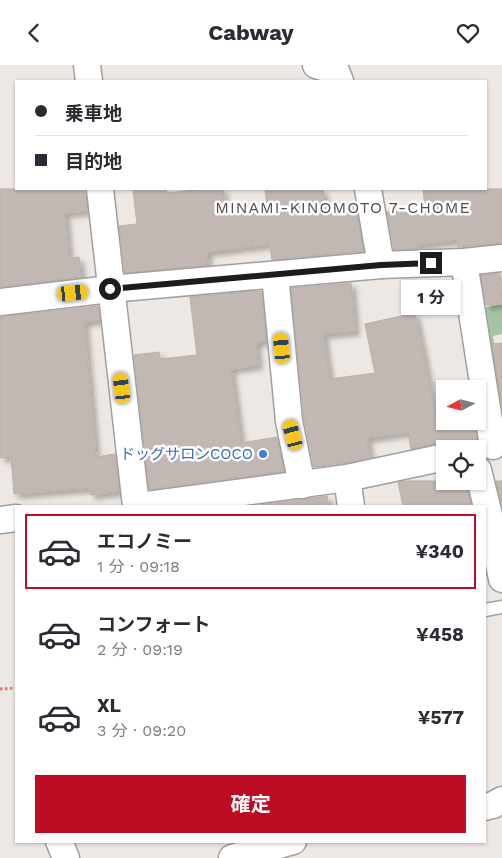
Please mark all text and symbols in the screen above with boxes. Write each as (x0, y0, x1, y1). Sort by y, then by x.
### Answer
icon: back (20, 19, 48, 47)
icon: heart (454, 19, 482, 47)
text: Cabway (208, 20, 294, 45)
text: 乗車地 (65, 102, 122, 125)
text: 目的地 (65, 150, 122, 173)
district label: MINAMI-KINOMOTO 7-CHOME (215, 198, 471, 217)
route end (420, 252, 442, 274)
route start (99, 278, 121, 300)
callout: 1 分 (401, 281, 461, 315)
car (57, 284, 88, 302)
text: 1 分 (417, 288, 445, 307)
car (273, 332, 290, 364)
car (112, 372, 131, 404)
north arrow (436, 380, 486, 430)
map controls (436, 380, 486, 490)
car (281, 419, 304, 451)
button: locate (436, 440, 486, 490)
place label: ドッグサロンCOCO (120, 445, 253, 463)
marker: ドッグサロンCOCO (257, 448, 269, 460)
icon: car (37, 529, 82, 574)
text: エコノミー (97, 530, 192, 553)
text: ¥340 (416, 540, 464, 563)
text: 1 分 · 09:18 (97, 557, 180, 576)
icon: car (37, 612, 82, 657)
text: コンフォート (97, 613, 210, 636)
text: ¥458 (416, 623, 464, 646)
text: 2 分 · 09:19 (97, 640, 183, 659)
text: XL (97, 694, 121, 717)
icon: car (37, 695, 82, 740)
text: ¥577 (418, 706, 464, 729)
text: 3 分 · 09:20 (97, 721, 186, 740)
button: 確定 (35, 775, 466, 833)

